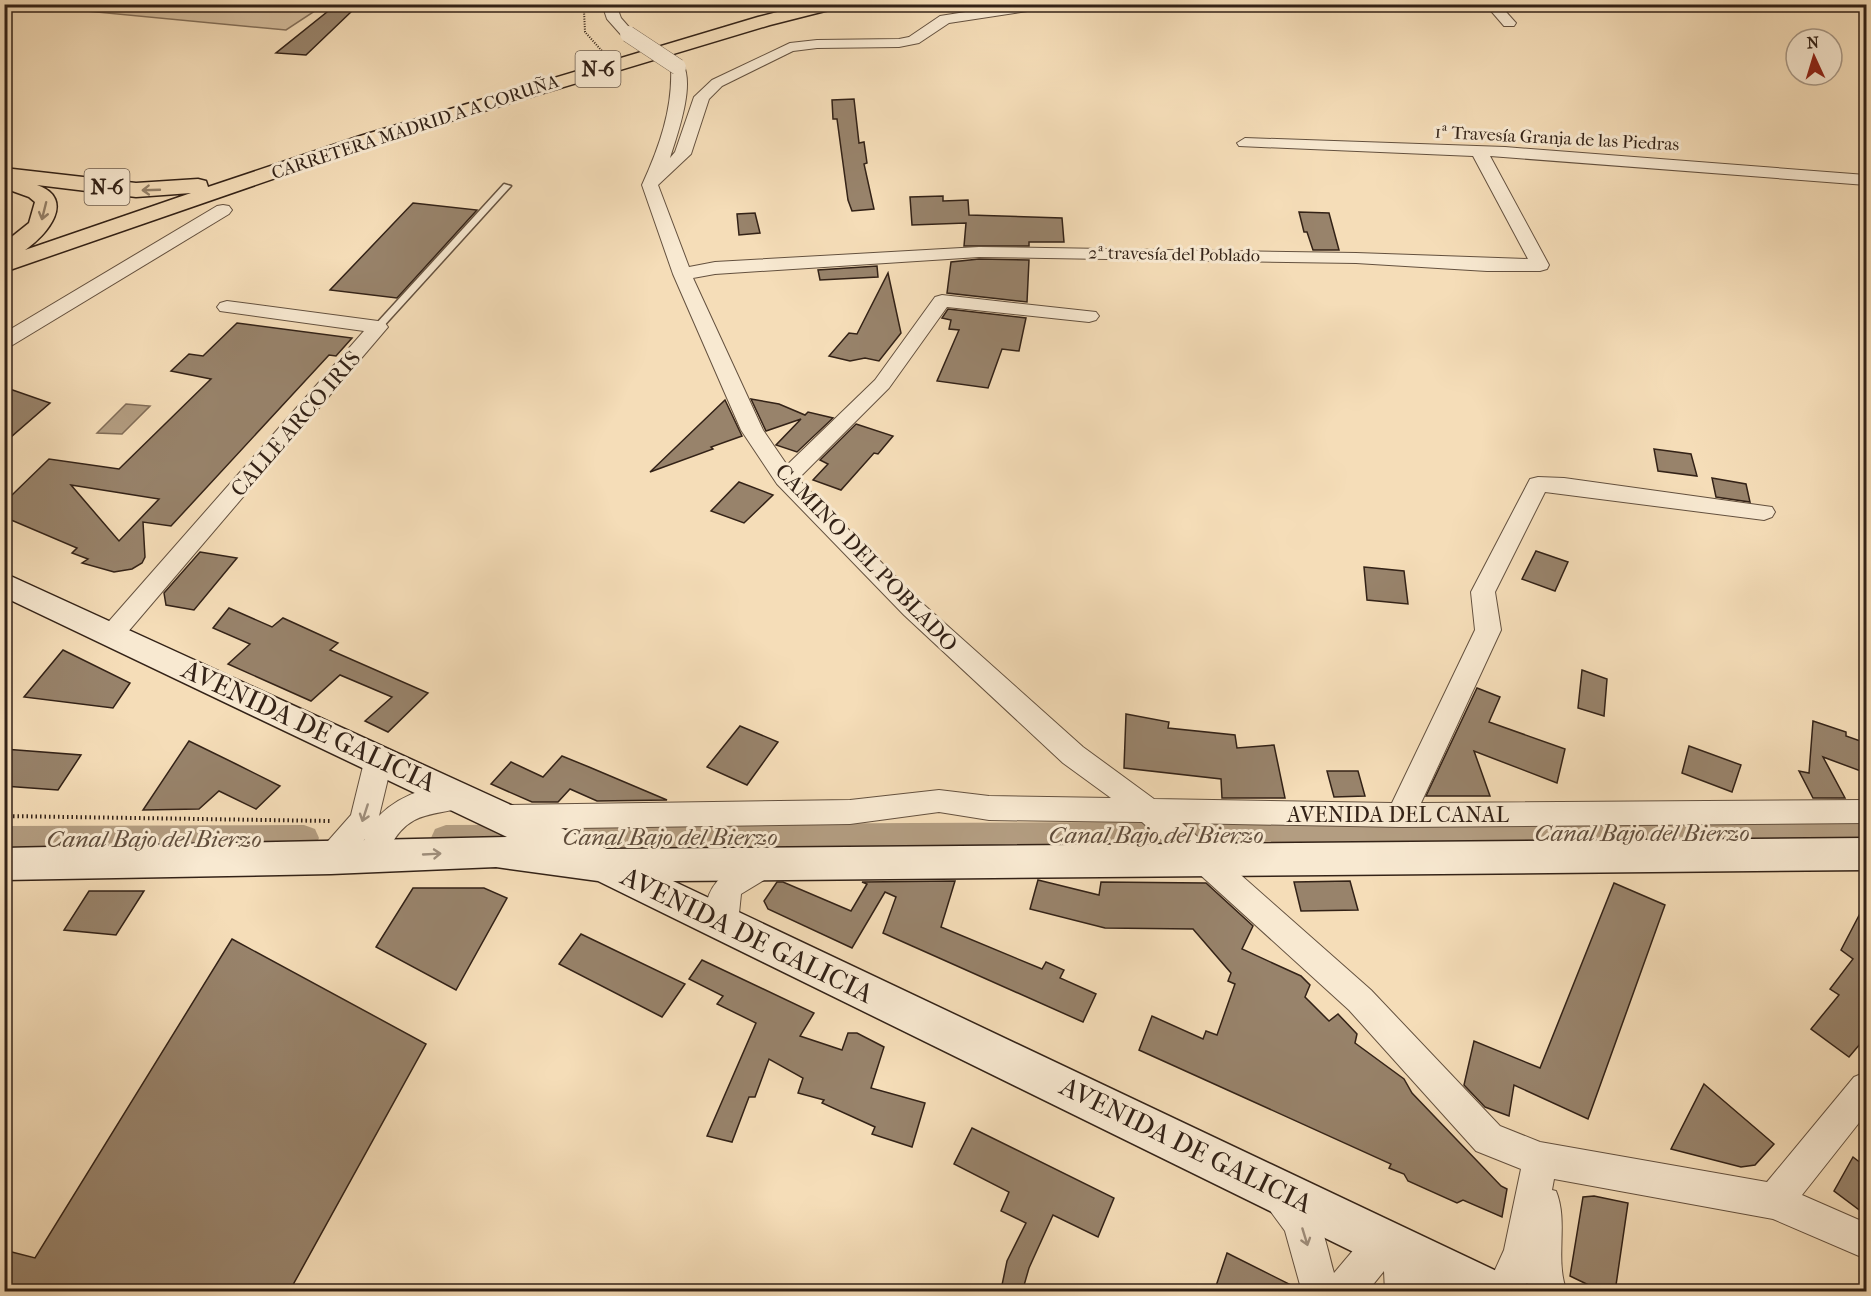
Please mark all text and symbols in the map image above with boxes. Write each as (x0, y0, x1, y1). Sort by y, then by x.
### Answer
north arrow (1784, 27, 1844, 87)
text: N (1806, 33, 1821, 52)
road number: N-6 (576, 51, 620, 87)
street label: CARRETERA MADRID A A CORUÑA (269, 70, 562, 184)
street label: 1ª Travesía Granja de las Piedras (1434, 122, 1680, 155)
road number: N-6 (84, 169, 130, 205)
one-way arrow (142, 184, 162, 196)
one-way arrow (37, 202, 48, 221)
street label: 2ª travesía del Poblado (1088, 243, 1260, 266)
street label: CALLE ARCO IRIS (225, 345, 366, 502)
street label: CAMINO DEL POBLADO (770, 458, 963, 657)
street label: AVENIDA DE GALICIA (176, 653, 441, 799)
street label: AVENIDA DEL CANAL (1286, 802, 1510, 828)
one-way arrow (359, 804, 370, 823)
water label: Canal Bajo del Bierzo (1534, 819, 1750, 847)
water label: Canal Bajo del Bierzo (1048, 821, 1264, 849)
water label: Canal Bajo del Bierzo (562, 823, 778, 851)
water label: Canal Bajo del Bierzo (46, 825, 262, 853)
one-way arrow (421, 848, 441, 860)
street label: AVENIDA DE GALICIA (615, 860, 879, 1010)
street label: AVENIDA DE GALICIA (1054, 1070, 1318, 1220)
one-way arrow (1301, 1227, 1312, 1246)

